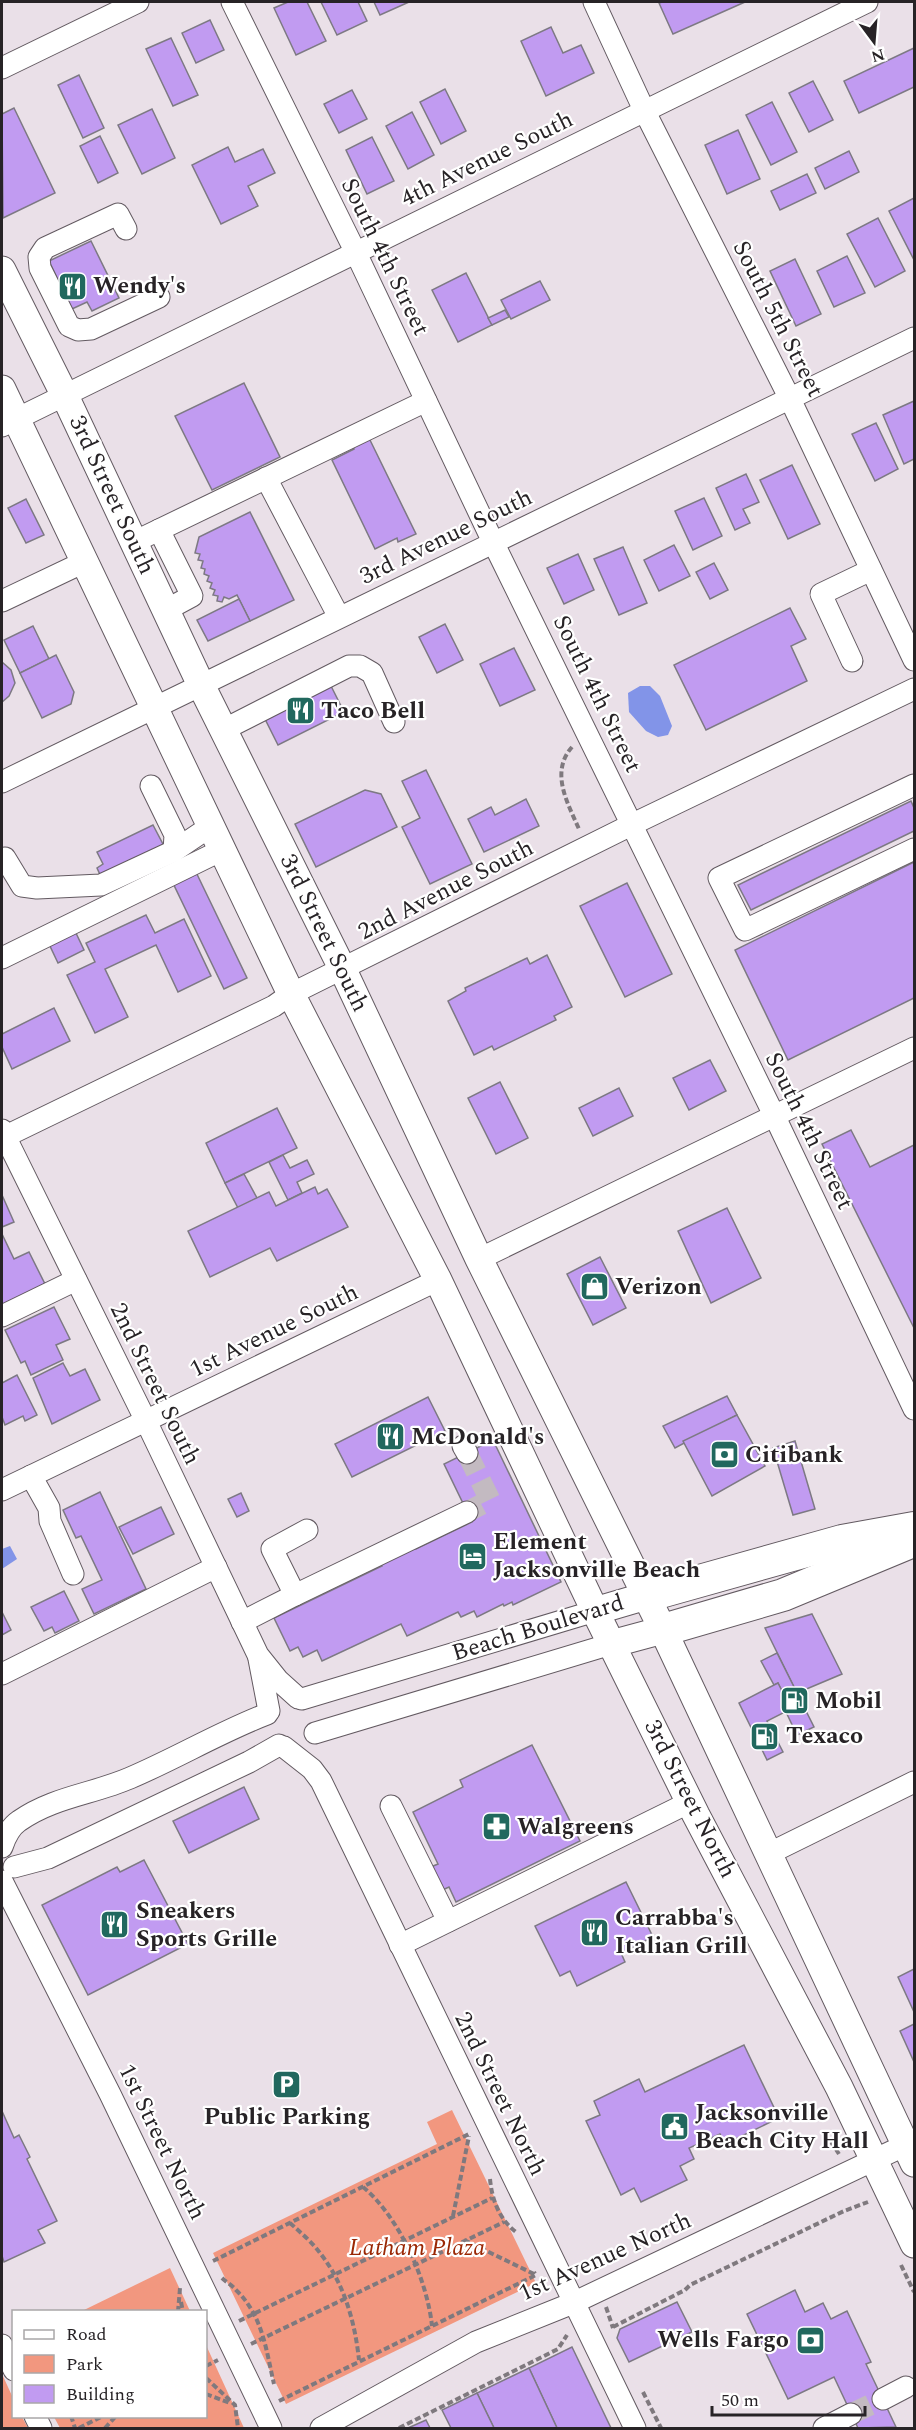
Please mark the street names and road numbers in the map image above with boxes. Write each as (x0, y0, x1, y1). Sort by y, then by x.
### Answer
street label: 4th Avenue South (395, 102, 579, 216)
street label: South 4th Street (331, 172, 439, 342)
street label: South 5th Street (723, 234, 833, 404)
street label: 3rd Street South (59, 409, 165, 581)
street label: 3rd Avenue South (353, 480, 539, 594)
street label: South 4th Street (543, 609, 651, 779)
street label: 2nd Avenue South (352, 830, 540, 950)
street label: 3rd Street South (270, 848, 378, 1018)
street label: South 4th Street (755, 1046, 863, 1216)
street label: 1st Avenue South (183, 1274, 365, 1388)
street label: 2nd Street South (100, 1297, 210, 1471)
street label: Beach Boulevard (447, 1585, 629, 1671)
street label: 3rd Street North (634, 1713, 746, 1885)
street label: 2nd Street North (445, 2006, 555, 2182)
street label: 1st Street North (109, 2058, 215, 2226)
street label: 1st Avenue North (513, 2203, 697, 2311)

